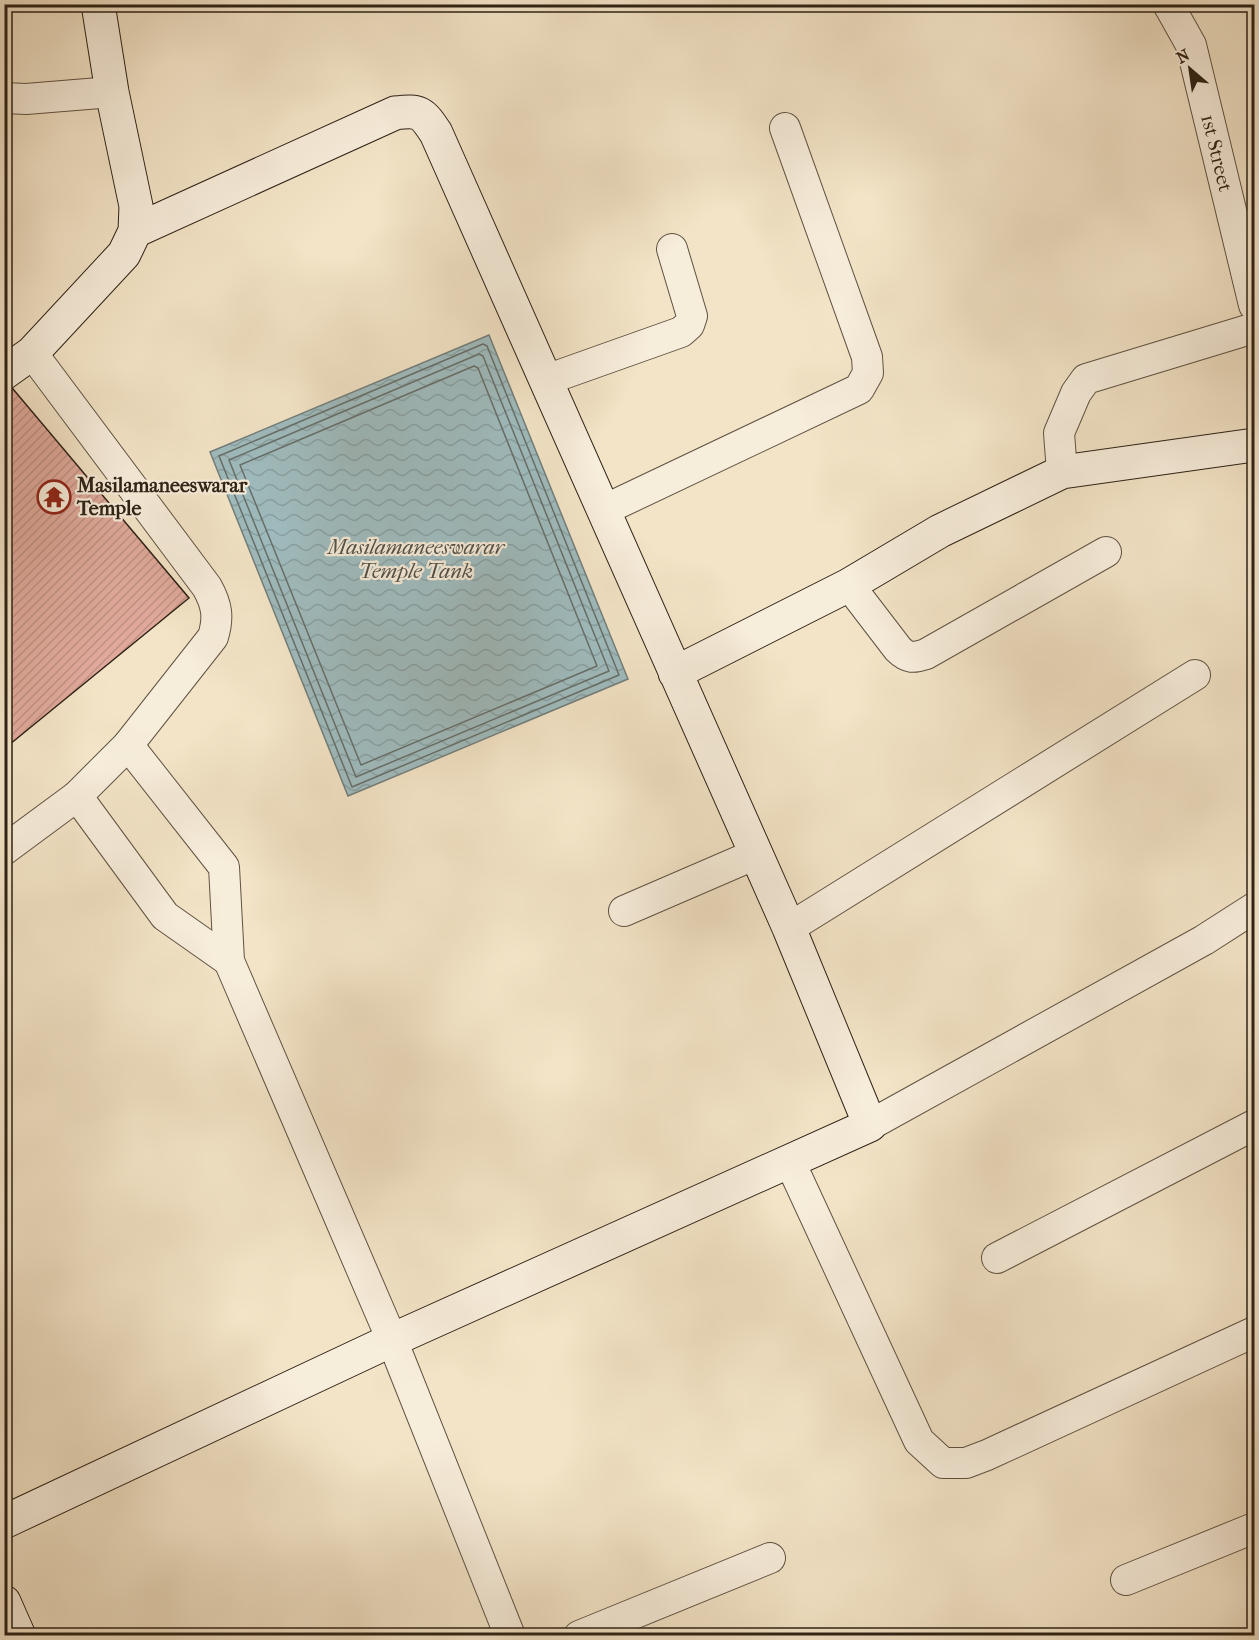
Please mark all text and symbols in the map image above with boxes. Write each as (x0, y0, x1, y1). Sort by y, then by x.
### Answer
north arrow (1160, 39, 1220, 99)
text: N (1173, 45, 1194, 68)
street label: 1st Street (1197, 112, 1238, 194)
place label: Masilamaneeswarar Temple (76, 474, 248, 520)
temple icon: Masilamaneeswarar Temple (36, 479, 72, 515)
water label: Masilamaneeswarar Temple Tank (326, 535, 506, 583)

